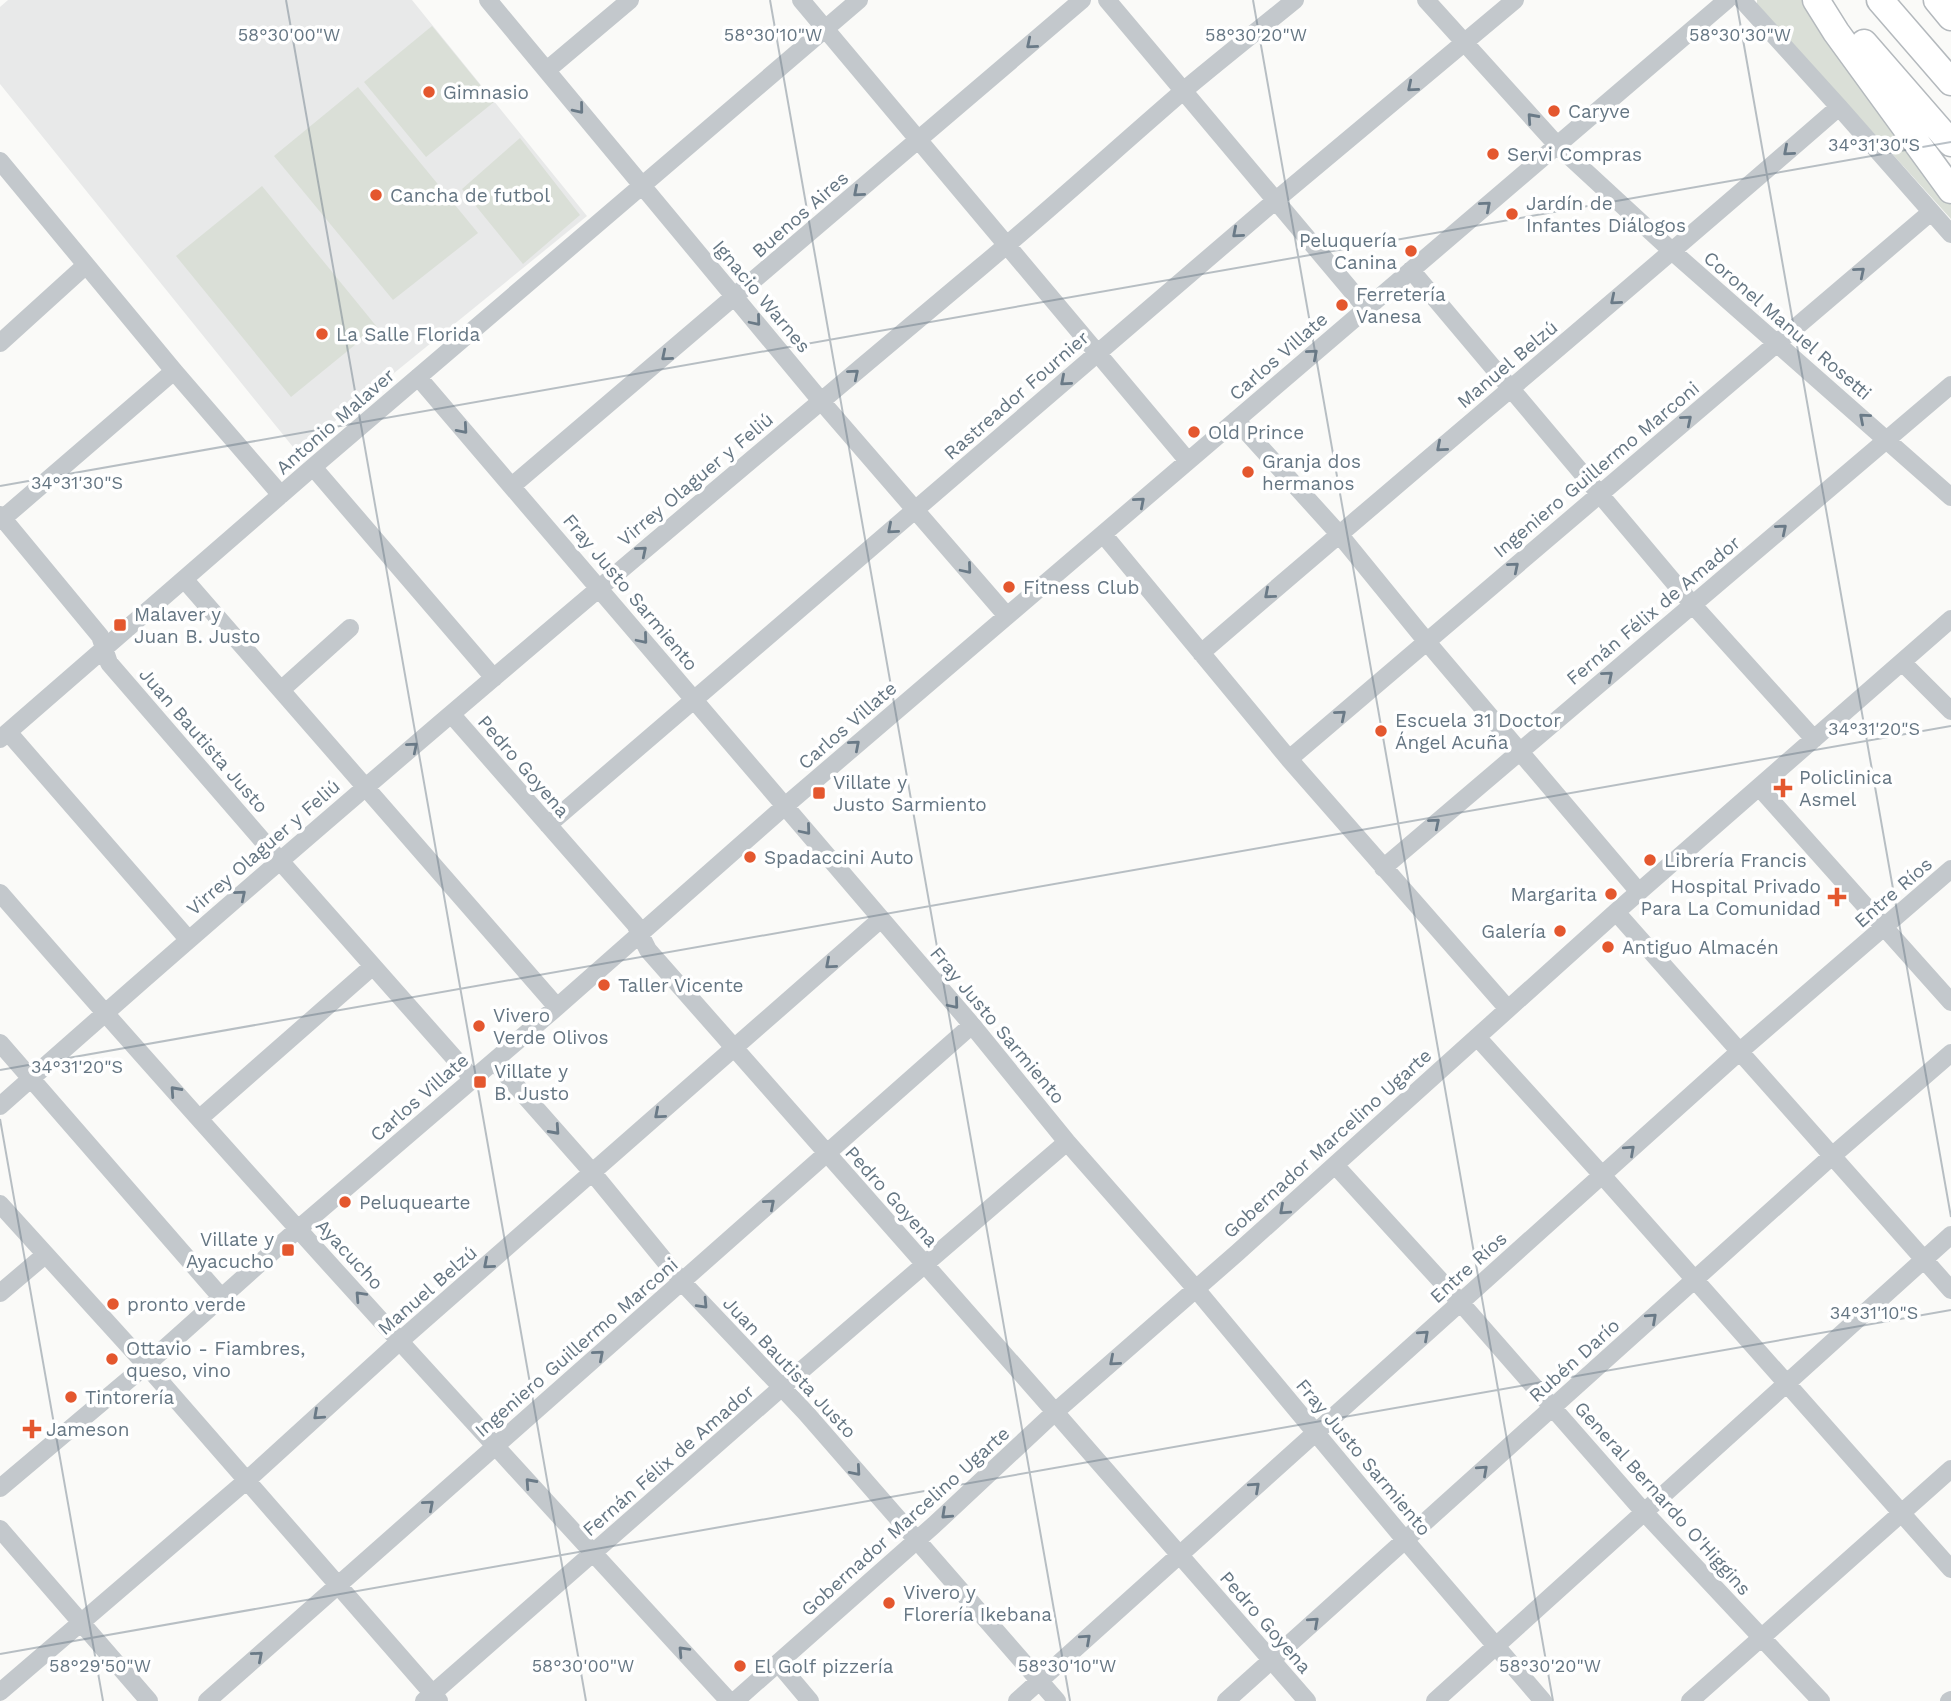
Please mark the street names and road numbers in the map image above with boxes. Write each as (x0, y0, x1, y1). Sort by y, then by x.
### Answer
street label: Buenos Aires (747, 166, 853, 262)
street label: Ignacio Warnes (708, 235, 815, 357)
street label: Coronel Manuel Rosetti (1699, 246, 1876, 405)
street label: Carlos Villate (1224, 307, 1332, 405)
street label: Manuel Belzú (1452, 316, 1562, 413)
street label: Rastreador Fournier (939, 326, 1094, 465)
street label: Antonio Malaver (271, 363, 400, 479)
street label: Ingeniero Guillermo Marconi (1489, 377, 1704, 562)
street label: Virrey Olaguer y Feliú (613, 408, 778, 551)
street label: Fray Justo Sarmiento (558, 509, 703, 675)
street label: Fernán Félix de Amador (1562, 531, 1745, 690)
street label: Juan Bautista Justo (134, 663, 273, 818)
street label: Carlos Villate (793, 676, 901, 774)
street label: Pedro Goyena (473, 711, 574, 822)
street label: Virrey Olaguer y Feliú (182, 775, 345, 920)
street label: Entre Ríos (1850, 852, 1937, 932)
street label: Fray Justo Sarmiento (925, 942, 1070, 1108)
street label: Gobernador Marcelino Ugarte (1219, 1044, 1436, 1243)
street label: Carlos Villate (365, 1048, 473, 1146)
street label: Pedro Goyena (840, 1141, 943, 1252)
street label: Ayacucho (311, 1214, 388, 1294)
street label: Entre Ríos (1425, 1227, 1512, 1308)
street label: Manuel Belzú (373, 1241, 482, 1340)
street label: Ingeniero Guillermo Marconi (470, 1253, 683, 1442)
street label: Juan Bautista Justo (718, 1292, 861, 1443)
street label: Rubén Darío (1524, 1314, 1624, 1407)
street label: Fray Justo Sarmiento (1291, 1374, 1436, 1540)
street label: Fernán Félix de Amador (578, 1379, 759, 1541)
street label: General Bernardo O'Higgins (1569, 1397, 1756, 1600)
street label: Gobernador Marcelino Ugarte (797, 1422, 1014, 1621)
street label: Pedro Goyena (1215, 1567, 1316, 1678)

